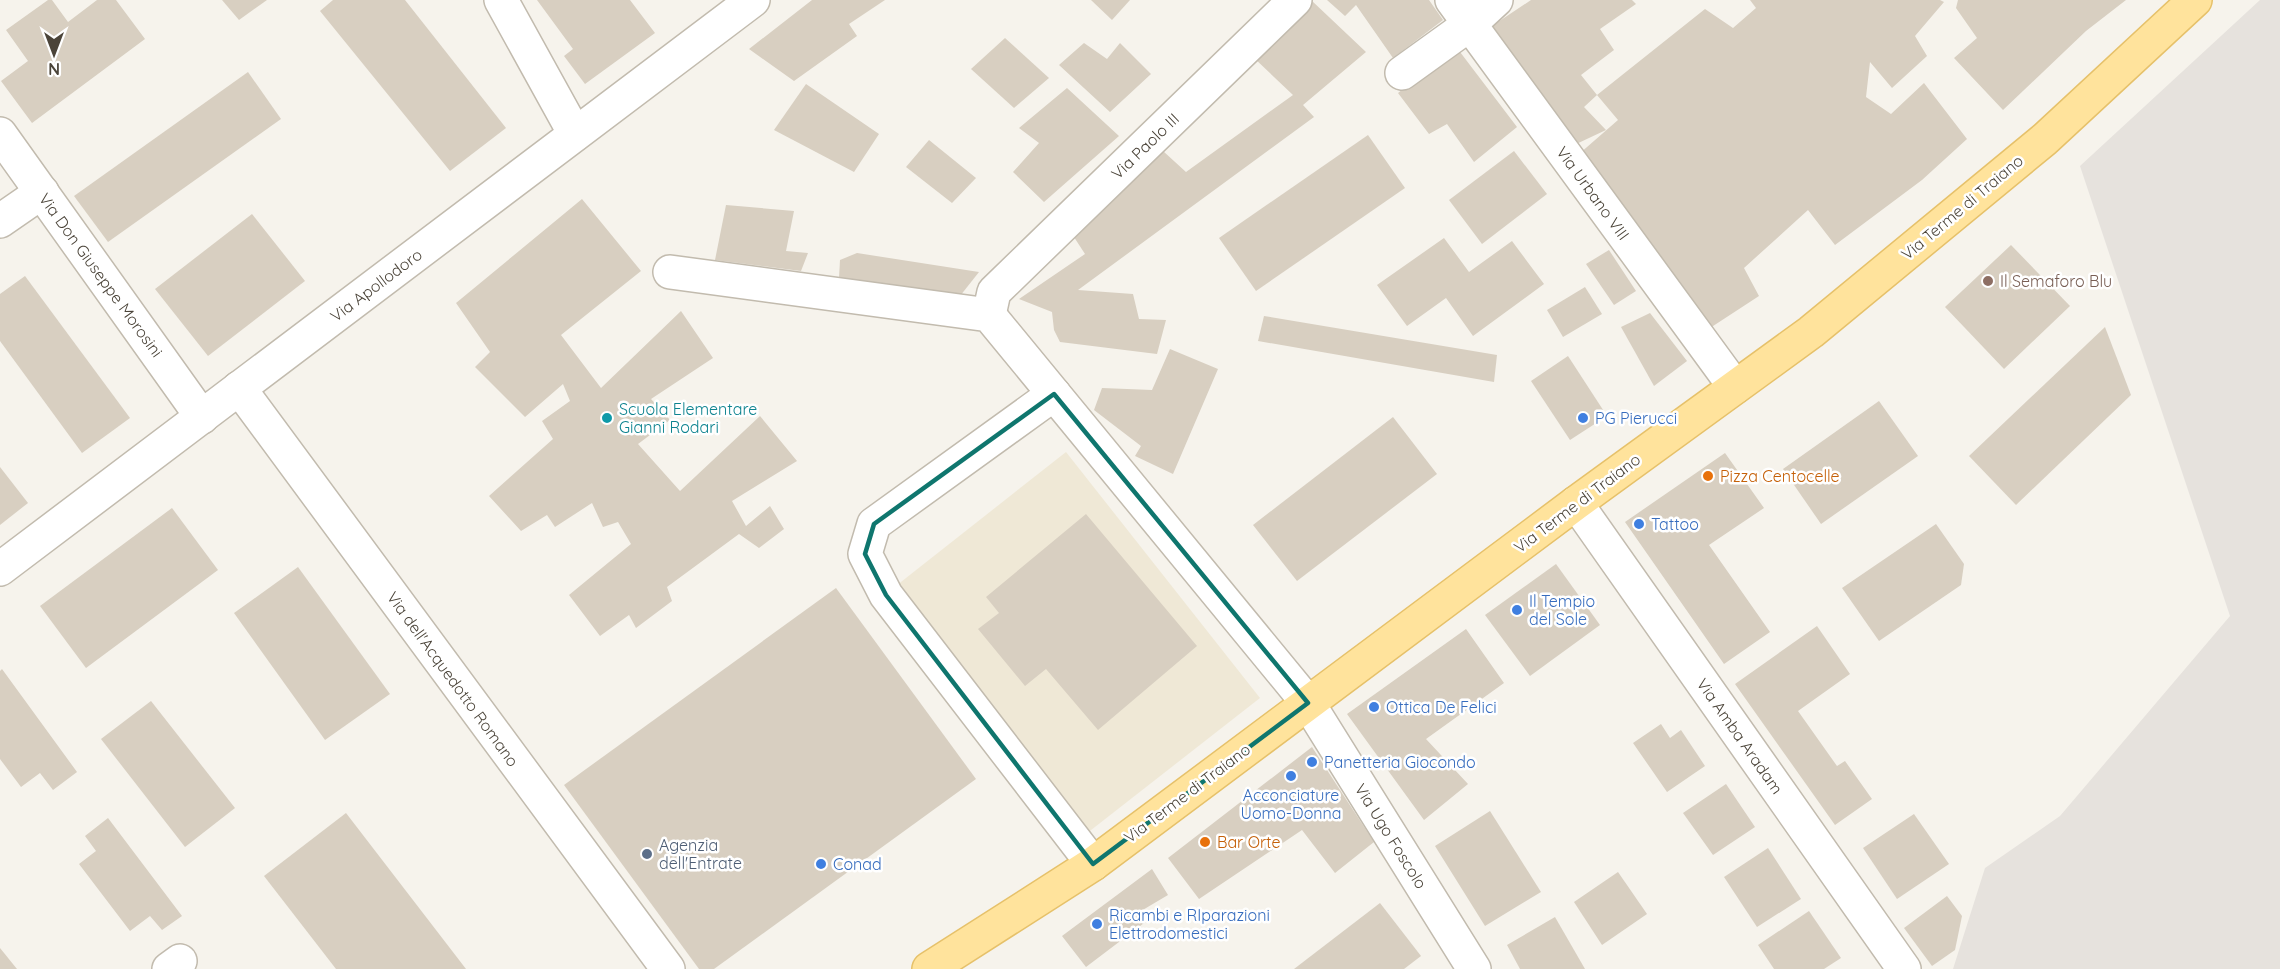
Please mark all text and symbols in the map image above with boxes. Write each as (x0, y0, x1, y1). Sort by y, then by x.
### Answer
north arrow (24, 24, 84, 84)
text: N (48, 59, 60, 79)
street label: Via Paolo III (1107, 109, 1183, 183)
street label: Via Urbano VIII (1552, 142, 1634, 244)
street label: Via Terme di Traiano (1897, 150, 2027, 264)
street label: Via Don Giuseppe Morosini (35, 189, 167, 361)
street label: Via Apollodoro (326, 244, 426, 326)
place label: Il Semaforo Blu (2000, 271, 2112, 291)
marker: Il Semaforo Blu (1981, 274, 1995, 288)
place label: Scuola Elementare Gianni Rodari (619, 399, 757, 437)
place label: PG Pierucci (1595, 408, 1677, 428)
marker: Scuola Elementare Gianni Rodari (600, 411, 614, 425)
marker: PG Pierucci (1576, 411, 1590, 425)
street label: Via Terme di Traiano (1510, 449, 1644, 557)
place label: Pizza Centocelle (1720, 466, 1840, 486)
marker: Pizza Centocelle (1701, 469, 1715, 483)
place label: Tattoo (1651, 514, 1699, 534)
marker: Tattoo (1632, 517, 1646, 531)
street label: Via dell'Acquedotto Romano (383, 588, 523, 770)
place label: Il Tempio del Sole (1529, 591, 1595, 629)
marker: Il Tempio del Sole (1510, 603, 1524, 617)
street label: Via Amba Aradam (1693, 674, 1787, 798)
place label: Ottica De Felici (1386, 697, 1497, 717)
marker: Ottica De Felici (1367, 700, 1381, 714)
street label: Via Terme di Traiano (1120, 739, 1254, 847)
place label: Panetteria Giocondo (1324, 752, 1476, 772)
marker: Panetteria Giocondo (1305, 755, 1319, 769)
marker: Acconciature Uomo-Donna (1284, 769, 1298, 783)
street label: Via Ugo Foscolo (1351, 780, 1431, 892)
place label: Acconciature Uomo-Donna (1240, 785, 1342, 823)
place label: Bar Orte (1217, 832, 1280, 852)
place label: Agenzia dell'Entrate (659, 835, 742, 873)
marker: Bar Orte (1198, 835, 1212, 849)
marker: Agenzia dell'Entrate (640, 847, 654, 861)
place label: Conad (833, 854, 882, 874)
marker: Conad (814, 857, 828, 871)
place label: Ricambi e RIparazioni Elettrodomestici (1109, 905, 1270, 943)
marker: Ricambi e RIparazioni Elettrodomestici (1090, 917, 1104, 931)

